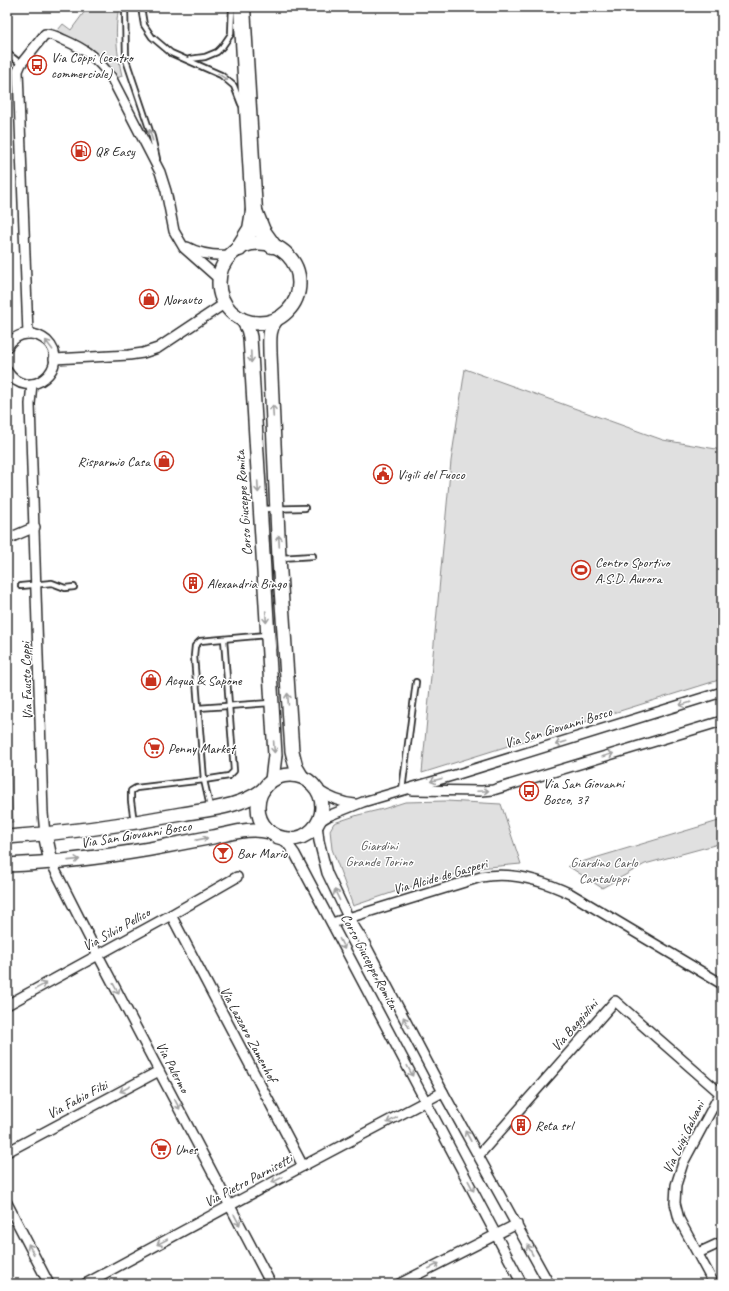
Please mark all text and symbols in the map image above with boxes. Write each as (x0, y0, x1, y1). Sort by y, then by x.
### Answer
place label: Via Coppi (centro commerciale) (51, 49, 135, 82)
bus stop icon: Via Coppi (centro commerciale) (26, 54, 48, 76)
one-way arrow (217, 73, 228, 81)
one-way arrow (147, 128, 154, 141)
fuel station icon: Q8 Easy (70, 140, 92, 162)
place label: Q8 Easy (95, 143, 136, 160)
shop icon: Norauto (138, 288, 160, 310)
place label: Norauto (163, 291, 203, 308)
one-way arrow (44, 339, 53, 350)
one-way arrow (247, 350, 254, 363)
one-way arrow (269, 405, 276, 418)
street label: Corso Giuseppe Romita (231, 449, 256, 556)
shop icon: Risparmio Casa (153, 450, 175, 472)
place label: Risparmio Casa (78, 453, 151, 470)
public building icon: Vigili del Fuoco (372, 463, 394, 485)
place label: Vigili del Fuoco (397, 466, 466, 483)
one-way arrow (254, 480, 262, 493)
one-way arrow (275, 535, 282, 548)
place label: Centro Sportivo A.S.D. Aurora (595, 554, 672, 587)
sports icon: Centro Sportivo A.S.D. Aurora (570, 559, 592, 581)
building icon: Alexandria Bingo (182, 572, 204, 594)
place label: Alexandria Bingo (207, 575, 287, 592)
one-way arrow (262, 610, 270, 623)
street label: Via Fausto Coppi (17, 639, 36, 720)
shop icon: Acqua & Sapone (140, 669, 162, 691)
place label: Acqua & Sapone (165, 672, 243, 689)
one-way arrow (285, 693, 292, 706)
one-way arrow (678, 701, 691, 708)
street label: Via San Giovanni Bosco (502, 703, 615, 752)
supermarket icon: Penny Market (143, 737, 165, 759)
one-way arrow (555, 739, 567, 747)
place label: Penny Market (168, 740, 237, 757)
one-way arrow (271, 740, 278, 753)
one-way arrow (601, 751, 614, 758)
place label: Via San Giovanni Bosco, 37 (543, 775, 626, 808)
one-way arrow (430, 777, 443, 785)
bus stop icon: Via San Giovanni Bosco, 37 (518, 780, 540, 802)
one-way arrow (476, 787, 489, 795)
street label: Via San Giovanni Bosco (80, 817, 193, 852)
one-way arrow (195, 835, 208, 843)
park label: Giardini Grande Torino (346, 837, 414, 870)
bar icon: Bar Mario (212, 842, 234, 864)
place label: Bar Mario (237, 845, 288, 862)
street label: Via Alcide de Gasperi (391, 854, 491, 898)
park label: Giardino Carlo Cantaluppi (570, 854, 639, 887)
one-way arrow (67, 856, 80, 863)
one-way arrow (333, 890, 340, 902)
street label: Via Silvio Pellico (80, 903, 155, 955)
street label: Corso Giuseppe Romita (337, 911, 402, 1013)
one-way arrow (339, 938, 347, 950)
one-way arrow (35, 982, 47, 989)
one-way arrow (113, 983, 121, 995)
street label: Via Lazzaro Zamenhof (216, 984, 282, 1087)
street label: Via Baggiolini (547, 994, 603, 1055)
one-way arrow (401, 1016, 409, 1028)
street label: Via Palermo (152, 1039, 194, 1097)
one-way arrow (407, 1065, 414, 1077)
street label: Via Fabio Filzi (44, 1075, 112, 1122)
one-way arrow (119, 1086, 131, 1093)
street label: Via Luigi Galvani (659, 1096, 709, 1176)
one-way arrow (174, 1098, 181, 1110)
building icon: Reta srl (510, 1114, 532, 1136)
one-way arrow (386, 1116, 398, 1124)
place label: Reta srl (535, 1117, 575, 1134)
one-way arrow (463, 1130, 471, 1142)
supermarket icon: Unes (150, 1138, 172, 1160)
place label: Unes (175, 1141, 199, 1158)
street label: Via Pietro Parnisetti (201, 1149, 297, 1211)
one-way arrow (271, 1177, 283, 1185)
one-way arrow (468, 1180, 475, 1192)
one-way arrow (234, 1214, 241, 1226)
one-way arrow (156, 1239, 168, 1247)
one-way arrow (27, 1244, 34, 1256)
one-way arrow (526, 1244, 534, 1256)
one-way arrow (427, 1262, 439, 1270)

